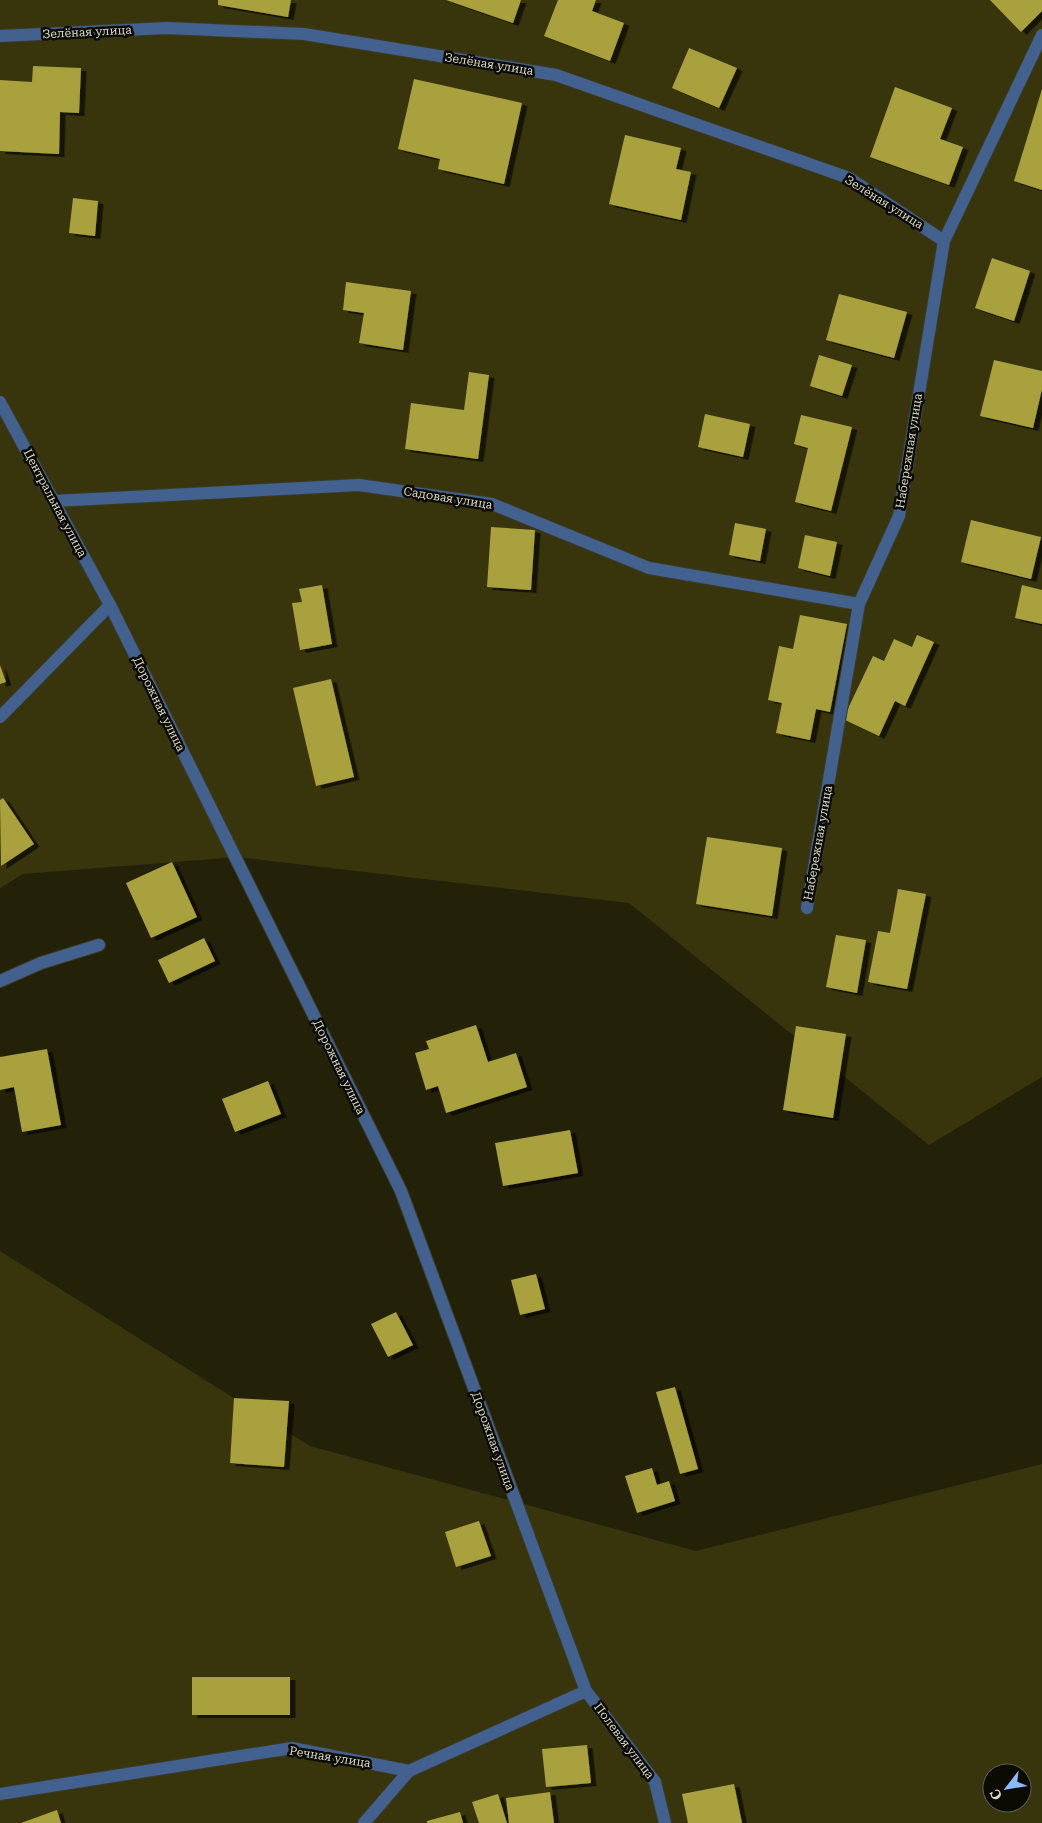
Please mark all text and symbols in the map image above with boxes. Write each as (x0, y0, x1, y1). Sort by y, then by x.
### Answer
street label: Зелёная улица (42, 23, 133, 41)
street label: Зелёная улица (444, 50, 535, 78)
street label: Зелёная улица (842, 172, 926, 232)
street label: Набережная улица (893, 392, 925, 510)
street label: Центральная улица (21, 447, 90, 560)
street label: Садовая улица (403, 484, 494, 512)
street label: Дорожная улица (130, 654, 188, 754)
street label: Набережная улица (801, 784, 835, 902)
street label: Дорожная улица (310, 1017, 368, 1117)
street label: Дорожная улица (469, 1390, 517, 1493)
street label: Полевая улица (591, 1700, 657, 1782)
street label: Речная улица (288, 1744, 372, 1770)
north arrow (982, 1763, 1032, 1813)
text: С (986, 1786, 1005, 1803)

